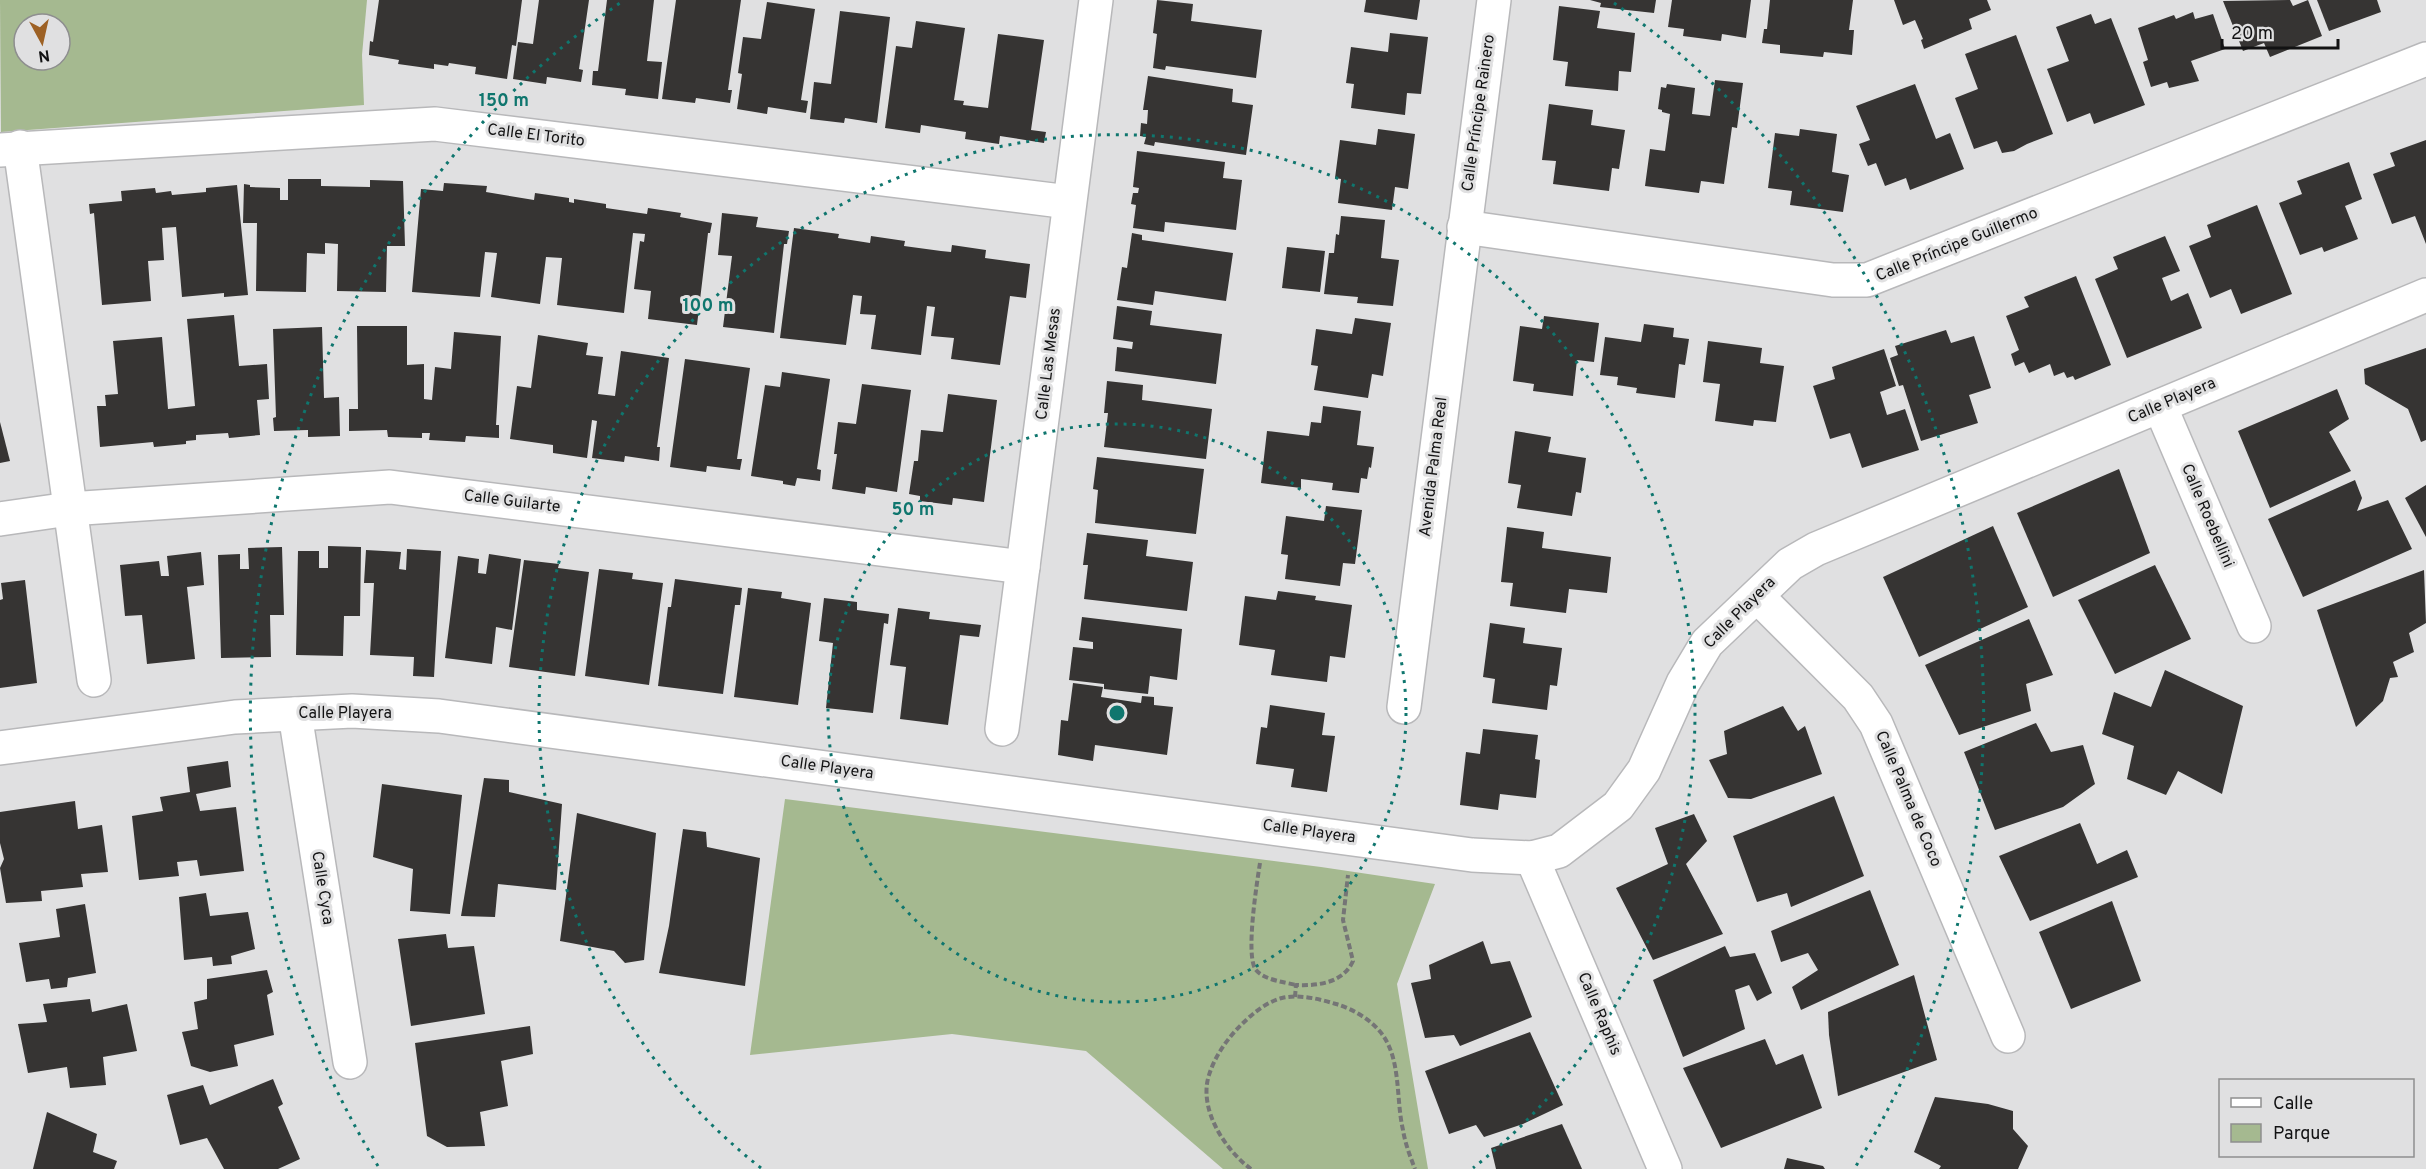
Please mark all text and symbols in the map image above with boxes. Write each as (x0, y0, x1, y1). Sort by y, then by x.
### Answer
north arrow (12, 12, 72, 72)
scale bar (2222, 12, 2338, 50)
text: 20 m (2231, 23, 2273, 46)
street label: Calle Príncipe Rainero (1458, 33, 1500, 193)
text: N (37, 44, 51, 66)
text: 150 m (479, 90, 529, 113)
street label: Calle El Torito (486, 120, 586, 152)
street label: Calle Príncipe Guillermo (1873, 203, 2041, 287)
text: 100 m (682, 295, 734, 318)
street label: Calle Las Mesas (1032, 307, 1066, 421)
street label: Calle Playera (2125, 373, 2219, 429)
street label: Avenida Palma Real (1415, 396, 1453, 538)
street label: Calle Roebellini (2176, 461, 2238, 571)
street label: Calle Guilarte (462, 486, 562, 518)
text: 50 m (891, 499, 935, 522)
street label: Calle Playera (1700, 573, 1780, 653)
centre of rings (1107, 703, 1127, 723)
street label: Calle Playera (298, 704, 392, 724)
street label: Calle Palma de Coco (1870, 728, 1946, 870)
street label: Calle Playera (779, 752, 875, 784)
street label: Calle Playera (1261, 816, 1357, 848)
street label: Calle Cyca (306, 850, 338, 926)
street label: Calle Raphis (1573, 969, 1625, 1059)
legend (2219, 1079, 2414, 1157)
text: Calle (2273, 1093, 2313, 1116)
text: Parque (2273, 1123, 2330, 1146)

